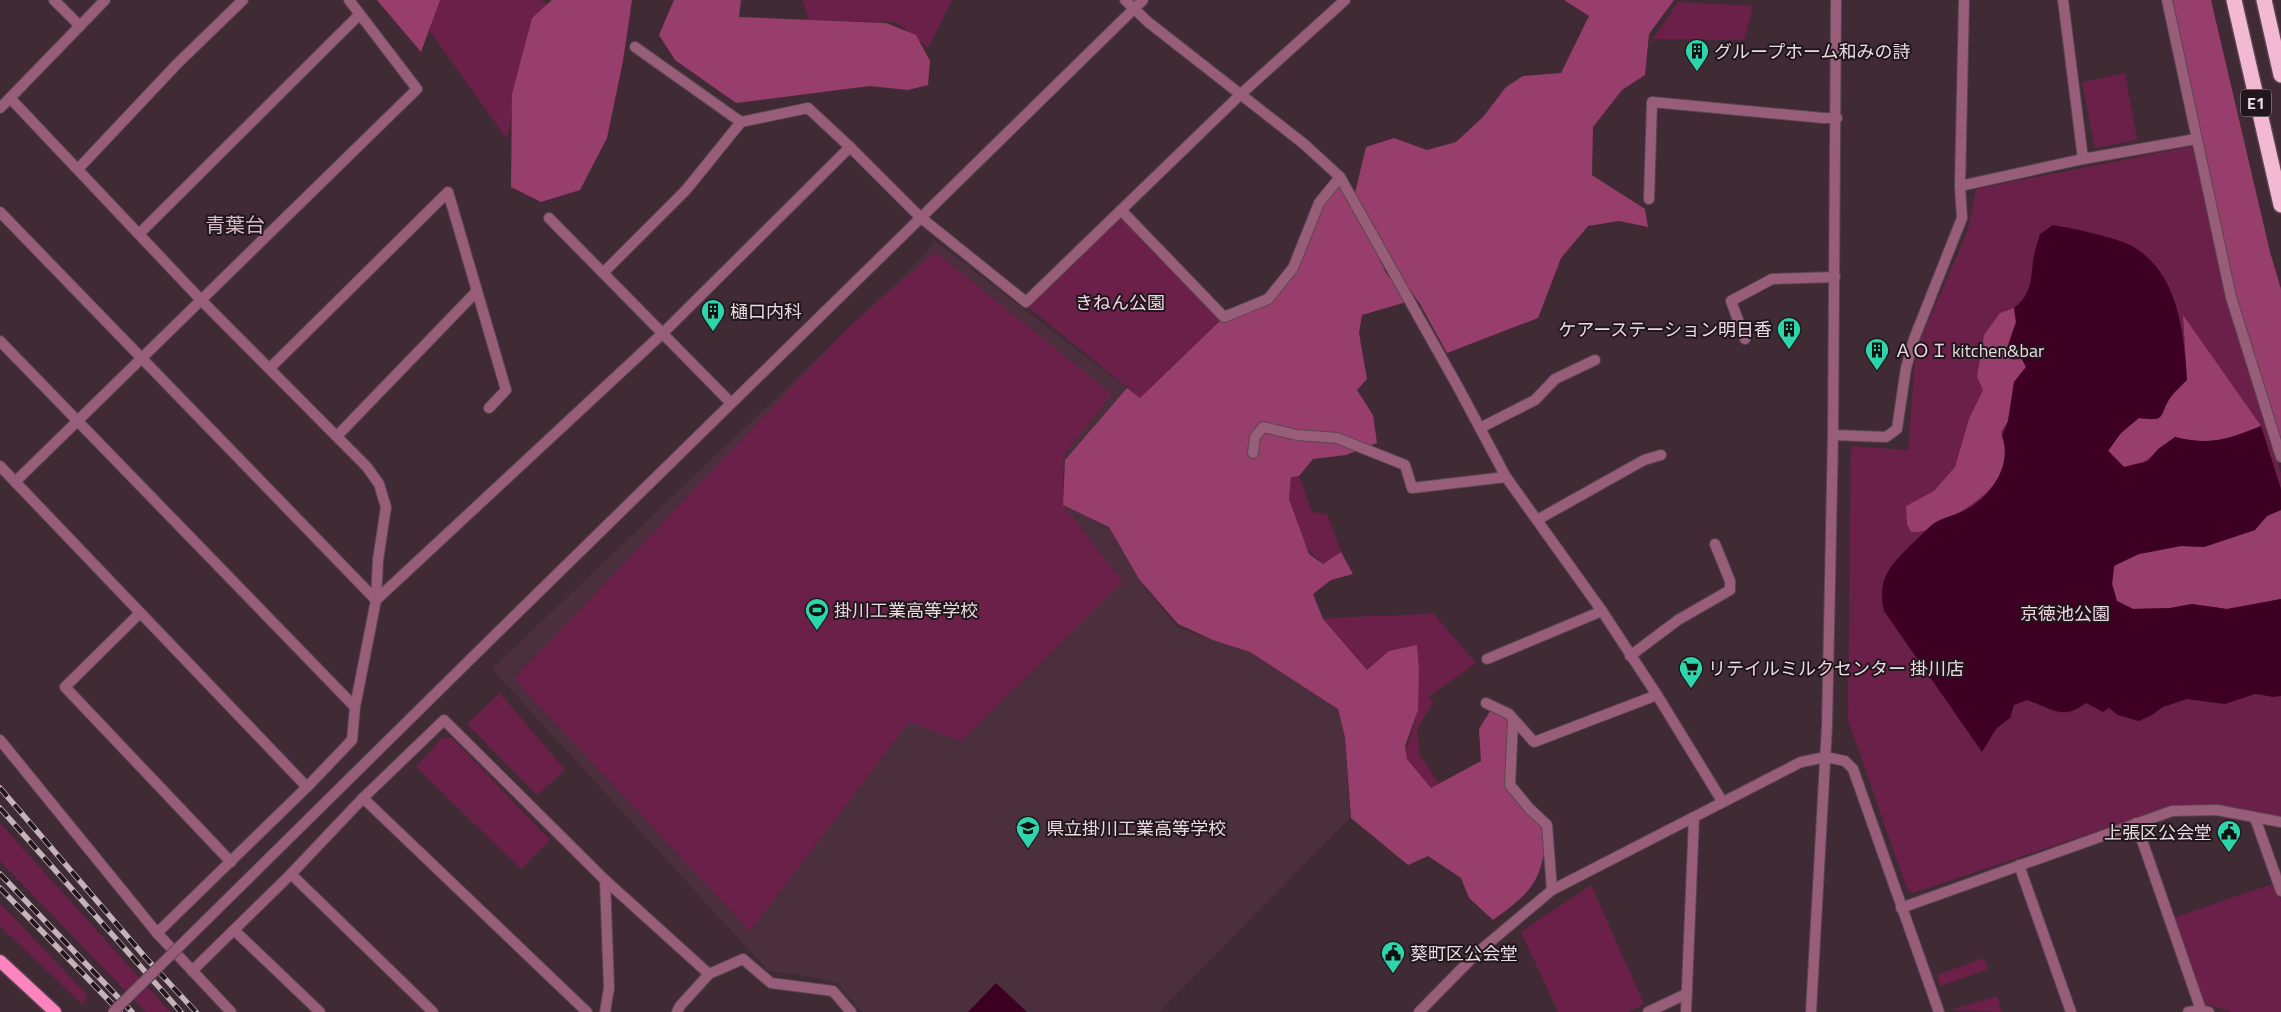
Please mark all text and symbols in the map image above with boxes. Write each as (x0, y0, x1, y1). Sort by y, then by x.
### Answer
building icon: グループホーム和みの詩 (1684, 38, 1710, 72)
place label: グループホーム和みの詩 (1714, 38, 1910, 65)
road number: E1 (2241, 90, 2271, 116)
district label: 青葉台 (205, 209, 265, 240)
park label: きねん公園 (1075, 289, 1165, 316)
building icon: 樋口内科 (700, 298, 726, 332)
place label: 樋口内科 (730, 298, 802, 325)
place label: ケアーステーション明日香 (1558, 316, 1772, 343)
building icon: ケアーステーション明日香 (1776, 316, 1802, 350)
building icon: ＡＯＩ kitchen&bar (1864, 337, 1890, 371)
place label: ＡＯＩ kitchen&bar (1894, 337, 2044, 364)
sports icon: 掛川工業高等学校 (804, 597, 830, 631)
place label: 掛川工業高等学校 (834, 597, 978, 624)
park label: 京徳池公園 (2020, 600, 2110, 627)
supermarket icon: リテイルミルクセンター 掛川店 (1678, 655, 1704, 689)
place label: リテイルミルクセンター 掛川店 (1708, 655, 1964, 682)
school or university icon: 県立掛川工業高等学校 (1015, 815, 1041, 849)
place label: 県立掛川工業高等学校 (1046, 815, 1226, 842)
place label: 上張区公会堂 (2104, 819, 2212, 846)
public building icon: 上張区公会堂 (2216, 819, 2242, 853)
public building icon: 葵町区公会堂 (1380, 940, 1406, 974)
place label: 葵町区公会堂 (1410, 940, 1518, 967)

